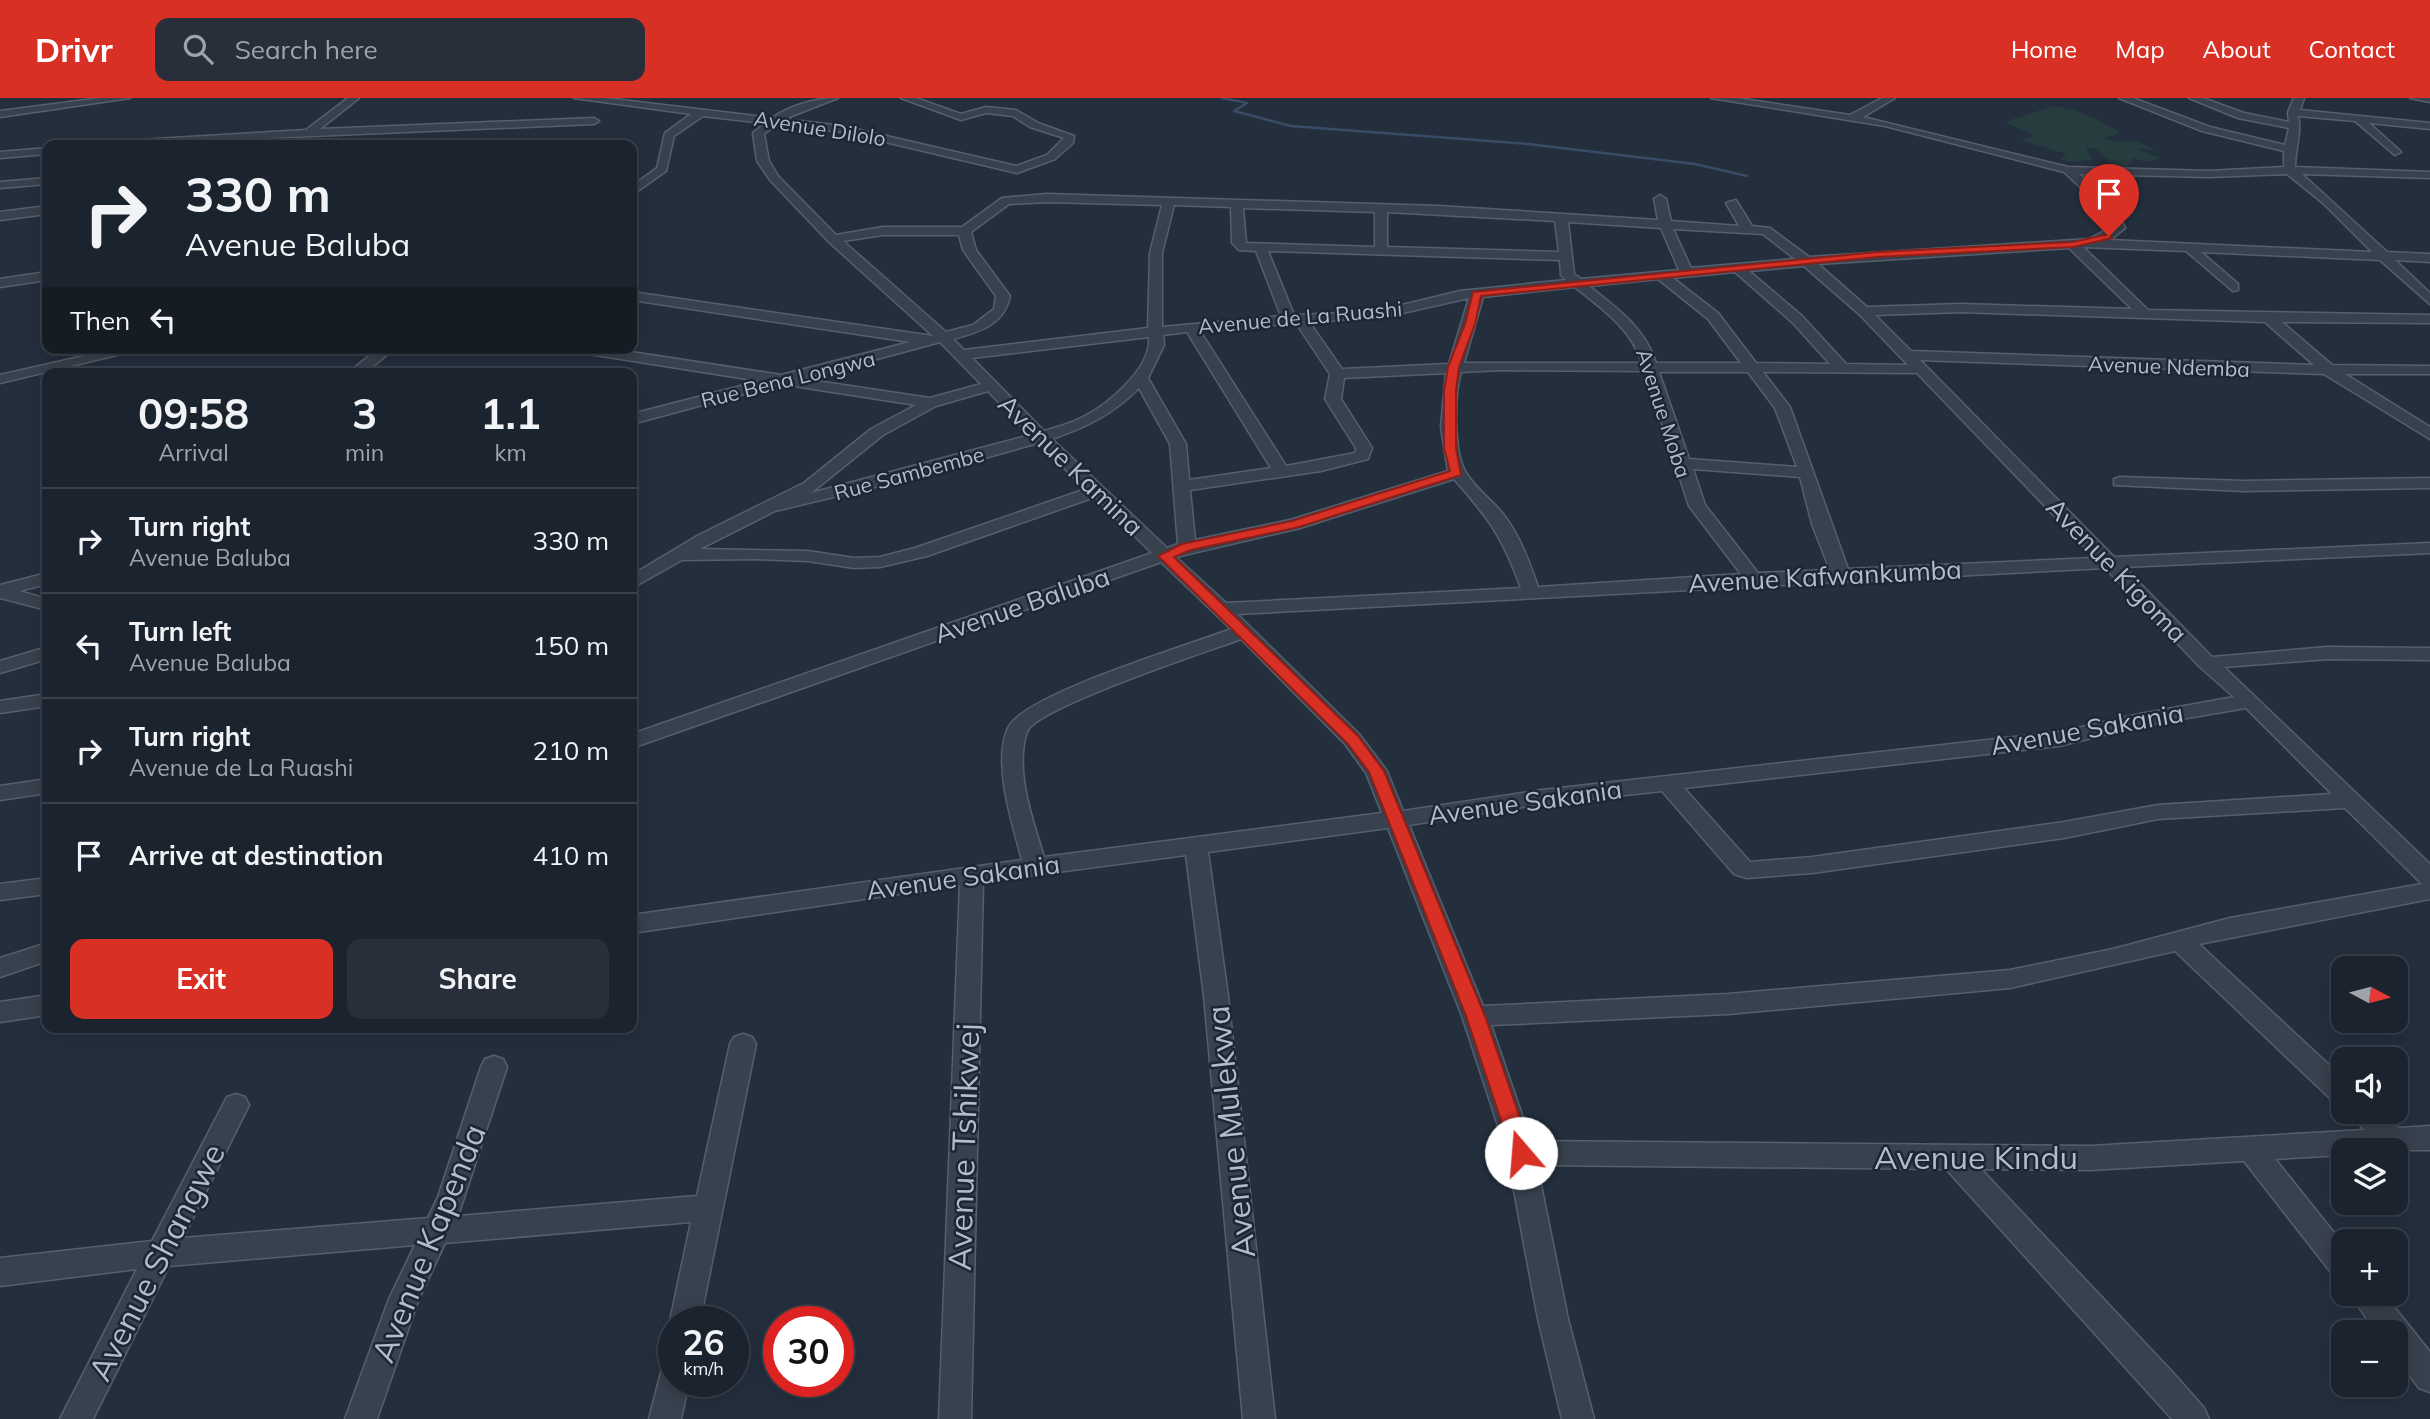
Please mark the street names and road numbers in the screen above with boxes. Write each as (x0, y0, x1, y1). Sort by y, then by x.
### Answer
street label: Avenue Dilolo (752, 105, 888, 151)
street label: Avenue de La Ruashi (1197, 295, 1403, 339)
street label: Rue Bena Longwa (698, 345, 878, 413)
street label: Avenue Moba (1631, 345, 1697, 481)
street label: Avenue Ndemba (2088, 350, 2250, 382)
street label: Avenue Kamina (991, 387, 1151, 543)
street label: Rue Sambembe (831, 440, 987, 506)
street label: Avenue Kigoma (2039, 491, 2195, 649)
street label: Avenue Kafwankumba (1688, 552, 1962, 600)
street label: Avenue Baluba (930, 560, 1114, 650)
street label: Avenue Sakania (1988, 696, 2186, 762)
street label: Avenue Sakania (1426, 772, 1624, 832)
street label: Avenue Sakania (864, 847, 1062, 907)
street label: Avenue Mulekwa (1197, 1004, 1263, 1260)
street label: Avenue Tshikwej (939, 1023, 987, 1271)
street label: Avenue Kapenda (362, 1118, 494, 1368)
street label: Avenue Shangwe (79, 1137, 233, 1387)
street label: Avenue Kindu (1874, 1137, 2078, 1177)

